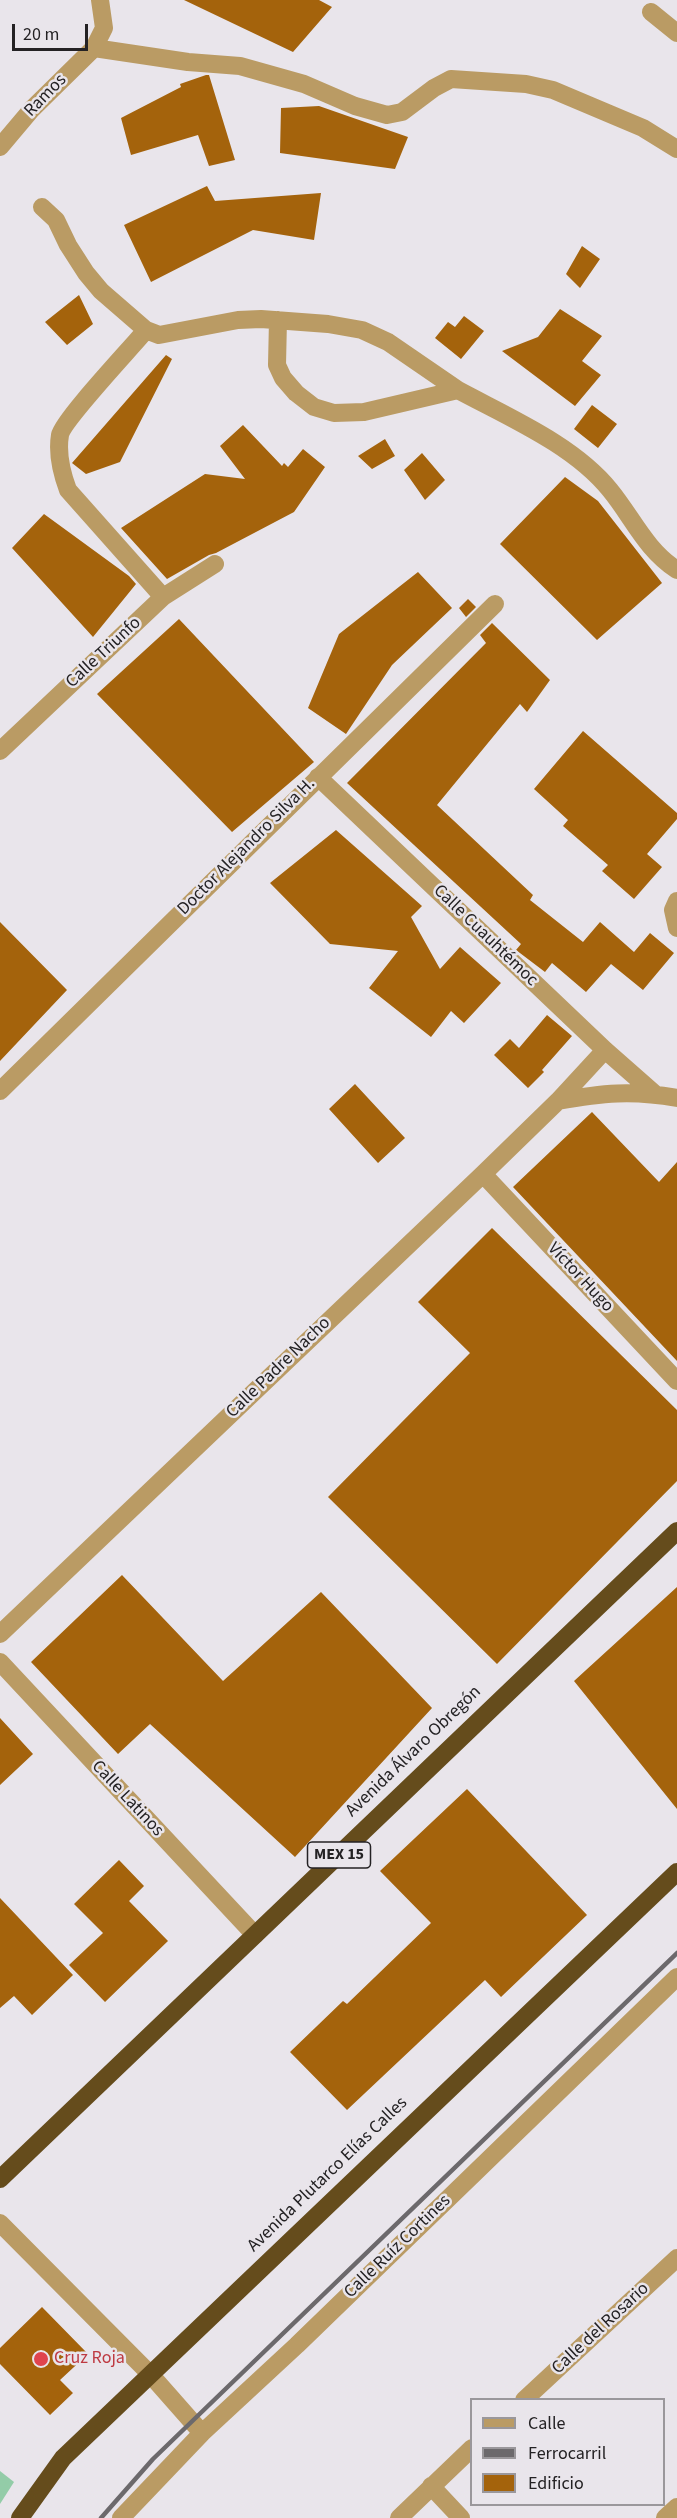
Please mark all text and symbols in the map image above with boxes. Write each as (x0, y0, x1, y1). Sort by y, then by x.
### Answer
scale bar (15, 12, 92, 50)
text: 20 m (23, 22, 59, 47)
street label: Ramos (20, 70, 72, 122)
street label: Calle Triunfo (62, 613, 146, 693)
street label: Doctor Alejandro Silva H. (174, 774, 320, 920)
street label: Calle Cuauhtémoc (428, 881, 542, 991)
street label: Víctor Hugo (542, 1239, 618, 1317)
street label: Calle Padre Nacho (222, 1313, 336, 1423)
street label: Avenida Álvaro Obregón (342, 1682, 486, 1822)
street label: Calle Latinos (86, 1756, 168, 1842)
road number: MEX 15 (308, 1842, 370, 1868)
street label: Avenida Plutarco Elías Calles (243, 2093, 413, 2257)
street label: Calle Ruíz Cortines (340, 2191, 456, 2303)
street label: Calle del Rosario (548, 2278, 654, 2380)
place label: Cruz Roja (54, 2348, 125, 2370)
marker: Cruz Roja (32, 2350, 50, 2368)
legend (470, 2398, 665, 2506)
text: Calle (528, 2411, 565, 2436)
text: Ferrocarril (528, 2441, 606, 2466)
text: Edificio (528, 2471, 584, 2496)

